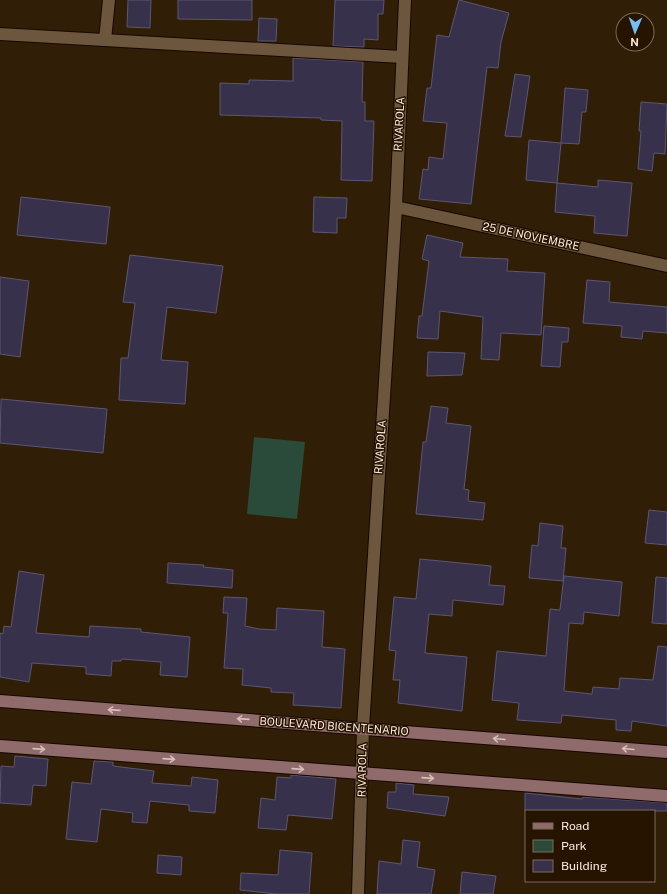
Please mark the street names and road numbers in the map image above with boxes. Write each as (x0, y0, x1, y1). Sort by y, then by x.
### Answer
street label: RIVAROLA (392, 96, 406, 151)
street label: 25 DE NOVIEMBRE (482, 220, 581, 252)
street label: RIVAROLA (372, 419, 388, 474)
street label: BOULEVARD BICENTENARIO (259, 715, 409, 737)
street label: RIVAROLA (356, 743, 368, 797)

